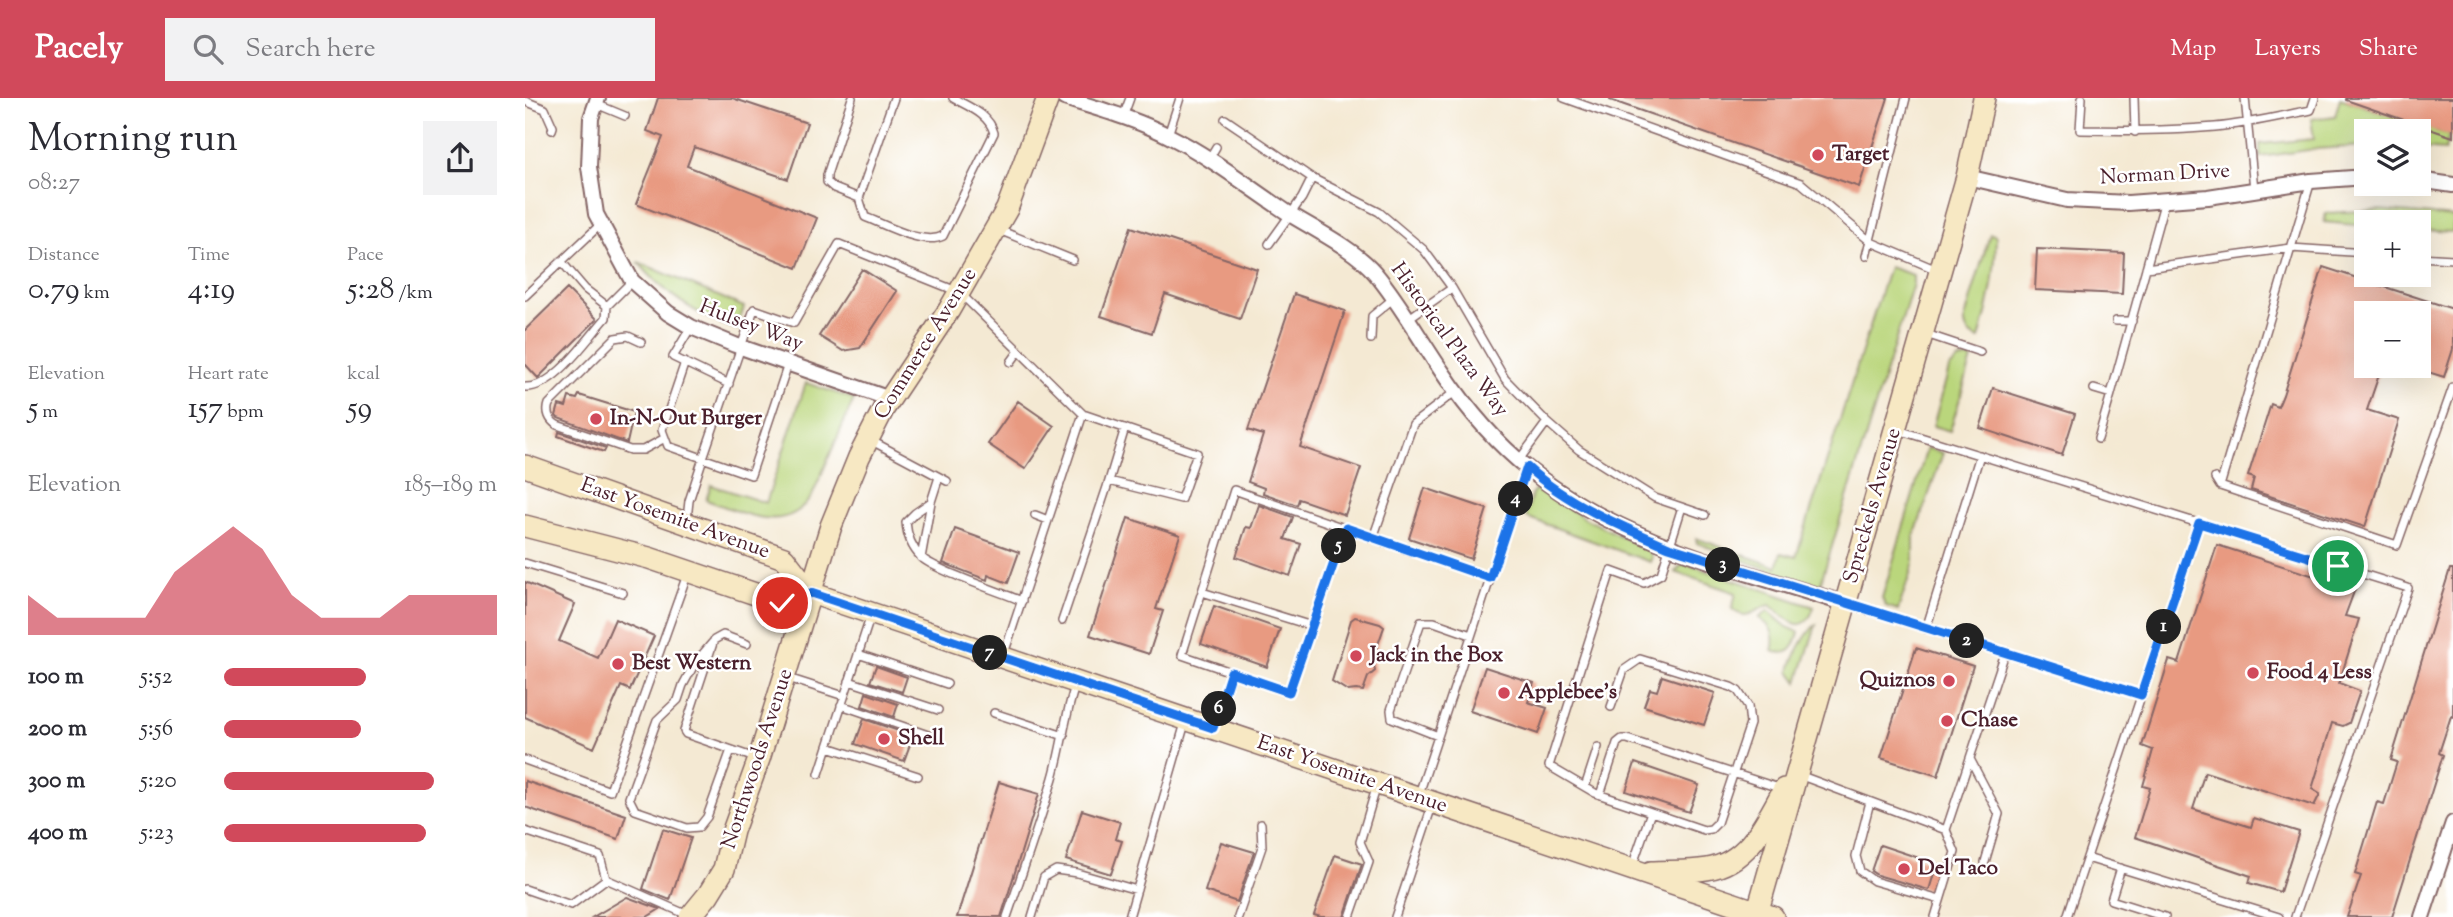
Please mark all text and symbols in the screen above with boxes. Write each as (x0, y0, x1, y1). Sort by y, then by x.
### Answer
search box (165, 18, 655, 81)
text: Pacely (35, 25, 123, 73)
icon: search (189, 30, 227, 68)
text: Search here (245, 31, 376, 68)
text: Map (2170, 32, 2216, 66)
text: Layers (2254, 32, 2321, 66)
text: Share (2359, 32, 2418, 66)
text: Morning run (28, 114, 238, 168)
map controls (2354, 119, 2431, 378)
button: layers (2354, 119, 2431, 196)
button: share (423, 121, 497, 195)
place label: Target (1832, 140, 1890, 170)
marker: Target (1810, 147, 1826, 163)
street label: Norman Drive (2099, 157, 2231, 193)
text: 08:27 (28, 167, 80, 200)
button: + (2354, 210, 2431, 287)
text: Distance (28, 242, 100, 269)
text: Time (188, 242, 230, 269)
text: Pace (347, 242, 384, 269)
street label: Historical Plaza Way (1383, 257, 1516, 424)
street label: Commerce Avenue (867, 262, 985, 426)
text: 0.79 (28, 269, 80, 312)
text: 4:19 (188, 269, 235, 312)
text: 5:28 (347, 269, 394, 312)
text: km (80, 280, 110, 307)
text: /km (394, 280, 433, 307)
street label: Hulsey Way (695, 292, 808, 360)
button: − (2354, 301, 2431, 378)
text: Elevation (28, 361, 105, 388)
text: Heart rate (188, 361, 269, 388)
text: kcal (347, 361, 380, 388)
text: 5 (28, 388, 38, 431)
text: 157 (188, 388, 223, 431)
text: 59 (347, 388, 372, 431)
text: m (38, 399, 58, 426)
text: bpm (223, 399, 264, 426)
place label: In-N-Out Burger (610, 404, 762, 434)
marker: In-N-Out Burger (588, 411, 604, 427)
street label: Spreckels Avenue (1836, 425, 1910, 587)
text: Elevation (28, 469, 121, 502)
text: 185–189 m (404, 469, 497, 502)
street label: East Yosemite Avenue (576, 471, 774, 567)
pin: 4 (1499, 482, 1534, 516)
text: 4 (1511, 485, 1520, 512)
pin: 5 (1321, 528, 1357, 564)
text: 5 (1335, 532, 1342, 559)
pin (2308, 536, 2368, 596)
pin: 3 (1705, 547, 1741, 582)
icon: arrive (2319, 547, 2357, 585)
text: 3 (1719, 551, 1726, 578)
pin (752, 573, 812, 633)
icon: check (763, 584, 801, 622)
pin: 1 (2147, 610, 2181, 644)
text: 1 (2160, 613, 2167, 640)
pin: 2 (1949, 624, 1985, 658)
text: 2 (1962, 627, 1971, 654)
pin: 7 (973, 636, 1007, 670)
text: 7 (985, 639, 994, 666)
place label: Jack in the Box (1368, 641, 1504, 671)
marker: Jack in the Box (1348, 648, 1364, 664)
place label: Best Western (632, 649, 752, 679)
marker: Best Western (610, 656, 626, 672)
place label: Food 4 Less (2267, 658, 2372, 688)
text: 100 m (28, 661, 84, 694)
text: 5:52 (140, 661, 172, 694)
street label: Northwoods Avenue (715, 665, 801, 853)
marker: Food 4 Less (2245, 665, 2261, 681)
place label: Quiznos (1859, 666, 1935, 696)
marker: Quiznos (1941, 673, 1957, 689)
place label: Applebee's (1518, 678, 1617, 708)
marker: Applebee's (1496, 685, 1512, 701)
pin: 6 (1201, 692, 1237, 726)
text: 6 (1214, 695, 1223, 722)
place label: Chase (1961, 706, 2018, 736)
text: 200 m (28, 713, 87, 746)
text: 5:56 (140, 713, 173, 746)
marker: Chase (1939, 713, 1955, 729)
place label: Shell (898, 724, 944, 754)
street label: East Yosemite Avenue (1253, 728, 1451, 822)
marker: Shell (876, 731, 892, 747)
text: 300 m (28, 765, 85, 798)
text: 5:20 (140, 765, 177, 798)
text: 400 m (28, 817, 88, 850)
text: 5:23 (140, 817, 174, 850)
place label: Del Taco (1918, 854, 1998, 884)
marker: Del Taco (1896, 861, 1912, 877)

